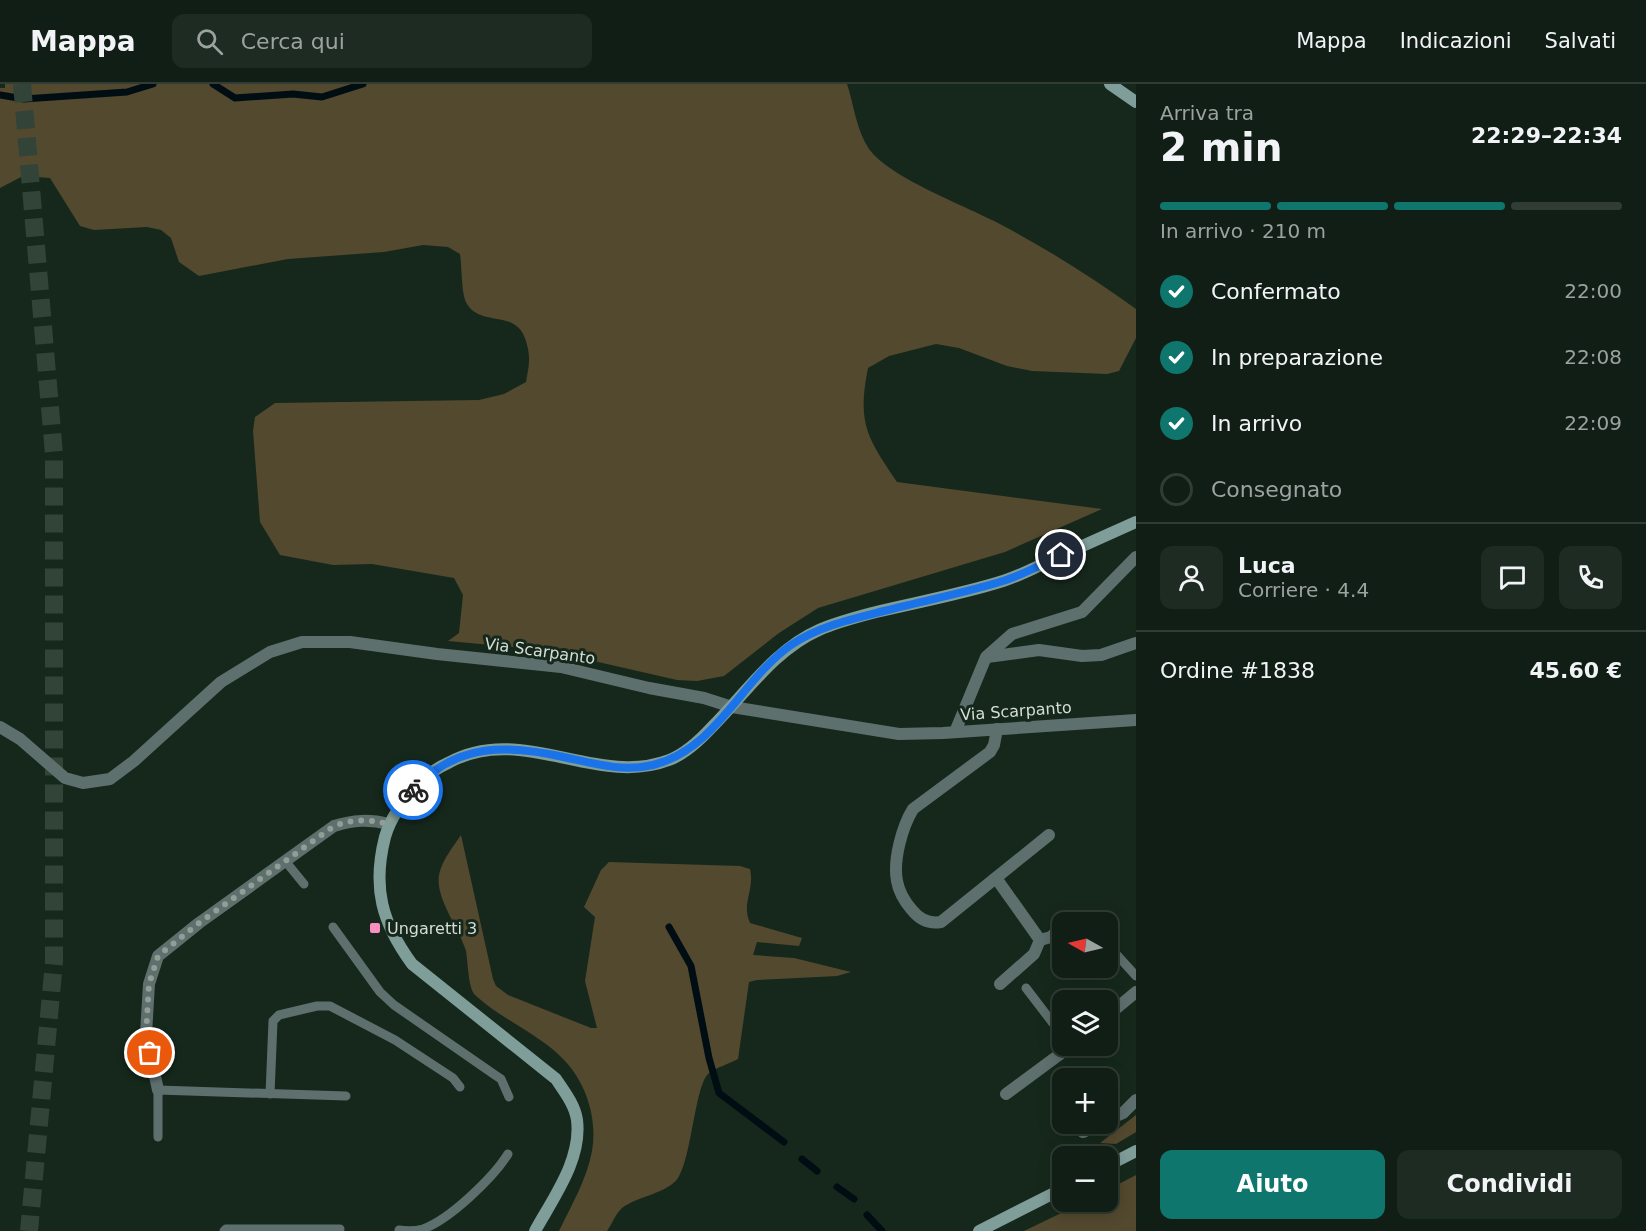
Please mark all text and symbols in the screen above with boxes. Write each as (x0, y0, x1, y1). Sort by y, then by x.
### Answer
search box (172, 14, 592, 68)
text: Mappa (30, 25, 136, 58)
icon: search (193, 25, 226, 58)
text: Cerca qui (241, 29, 345, 54)
text: Mappa (1296, 29, 1367, 53)
text: Indicazioni (1400, 29, 1512, 53)
text: Salvati (1545, 29, 1616, 53)
text: Arriva tra (1160, 101, 1254, 125)
text: 22:29–22:34 (1471, 123, 1622, 148)
text: 2 min (1160, 125, 1282, 170)
text: In arrivo · 210 m (1160, 219, 1326, 243)
icon: check (1160, 275, 1193, 308)
text: Confermato (1211, 279, 1341, 304)
text: 22:00 (1564, 279, 1622, 303)
icon: check (1160, 341, 1193, 374)
text: In preparazione (1211, 345, 1383, 370)
text: 22:08 (1564, 345, 1622, 369)
icon: check (1160, 407, 1193, 440)
text: In arrivo (1211, 411, 1302, 436)
text: 22:09 (1564, 411, 1622, 435)
text: Consegnato (1211, 477, 1342, 502)
pin (1035, 529, 1086, 580)
icon: home (1044, 538, 1077, 571)
button: person (1160, 546, 1223, 609)
button: chat (1481, 546, 1544, 609)
button: phone (1559, 546, 1622, 609)
text: Luca (1238, 553, 1296, 578)
text: Corriere · 4.4 (1238, 578, 1369, 602)
street label: Via Scarpanto (484, 634, 596, 668)
text: Ordine #1838 (1160, 658, 1315, 683)
text: 45.60 € (1529, 658, 1622, 683)
street label: Via Scarpanto (960, 698, 1072, 724)
courier (383, 760, 443, 820)
icon: bike (397, 774, 430, 807)
north arrow (1052, 912, 1118, 978)
map controls (1052, 912, 1118, 1212)
place label: Ungaretti 3 (387, 919, 477, 938)
marker: Ungaretti 3 (368, 921, 382, 935)
button: layers (1052, 990, 1118, 1056)
pin (124, 1027, 175, 1078)
icon: bag (133, 1036, 166, 1069)
button: + (1052, 1068, 1118, 1134)
button: − (1052, 1146, 1118, 1212)
button: Aiuto (1160, 1150, 1385, 1219)
button: Condividi (1397, 1150, 1622, 1219)

